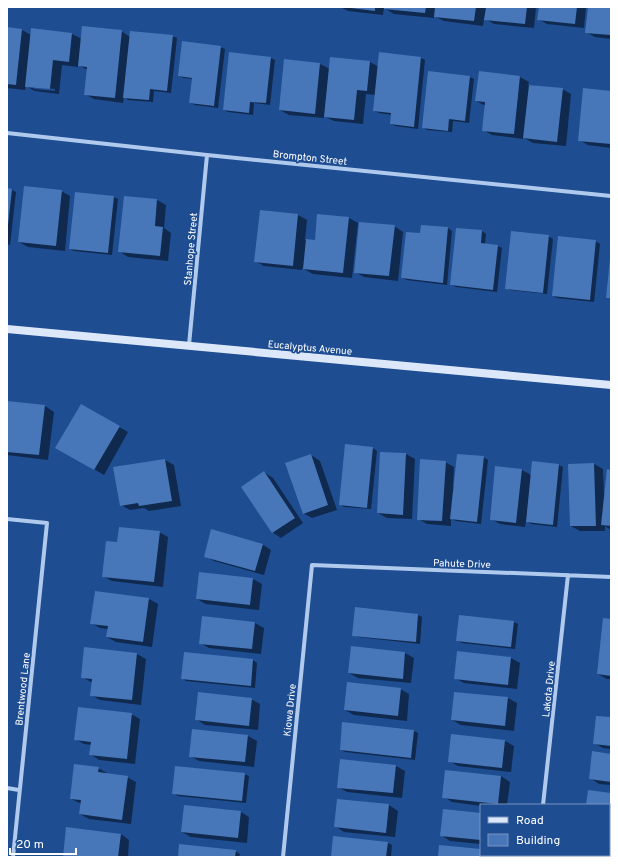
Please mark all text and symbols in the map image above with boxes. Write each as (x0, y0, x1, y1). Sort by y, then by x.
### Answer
street label: Brompton Street (272, 148, 348, 169)
street label: Stanhope Street (182, 212, 201, 286)
street label: Eucalyptus Avenue (267, 338, 353, 359)
street label: Pahute Drive (433, 557, 491, 572)
street label: Brentwood Lane (13, 652, 34, 726)
street label: Lakota Drive (540, 660, 559, 718)
street label: Kiowa Drive (281, 683, 300, 737)
legend (480, 804, 610, 856)
text: Road (516, 813, 544, 829)
scale bar (10, 830, 76, 856)
text: Building (516, 833, 560, 849)
text: 20 m (16, 837, 44, 853)

